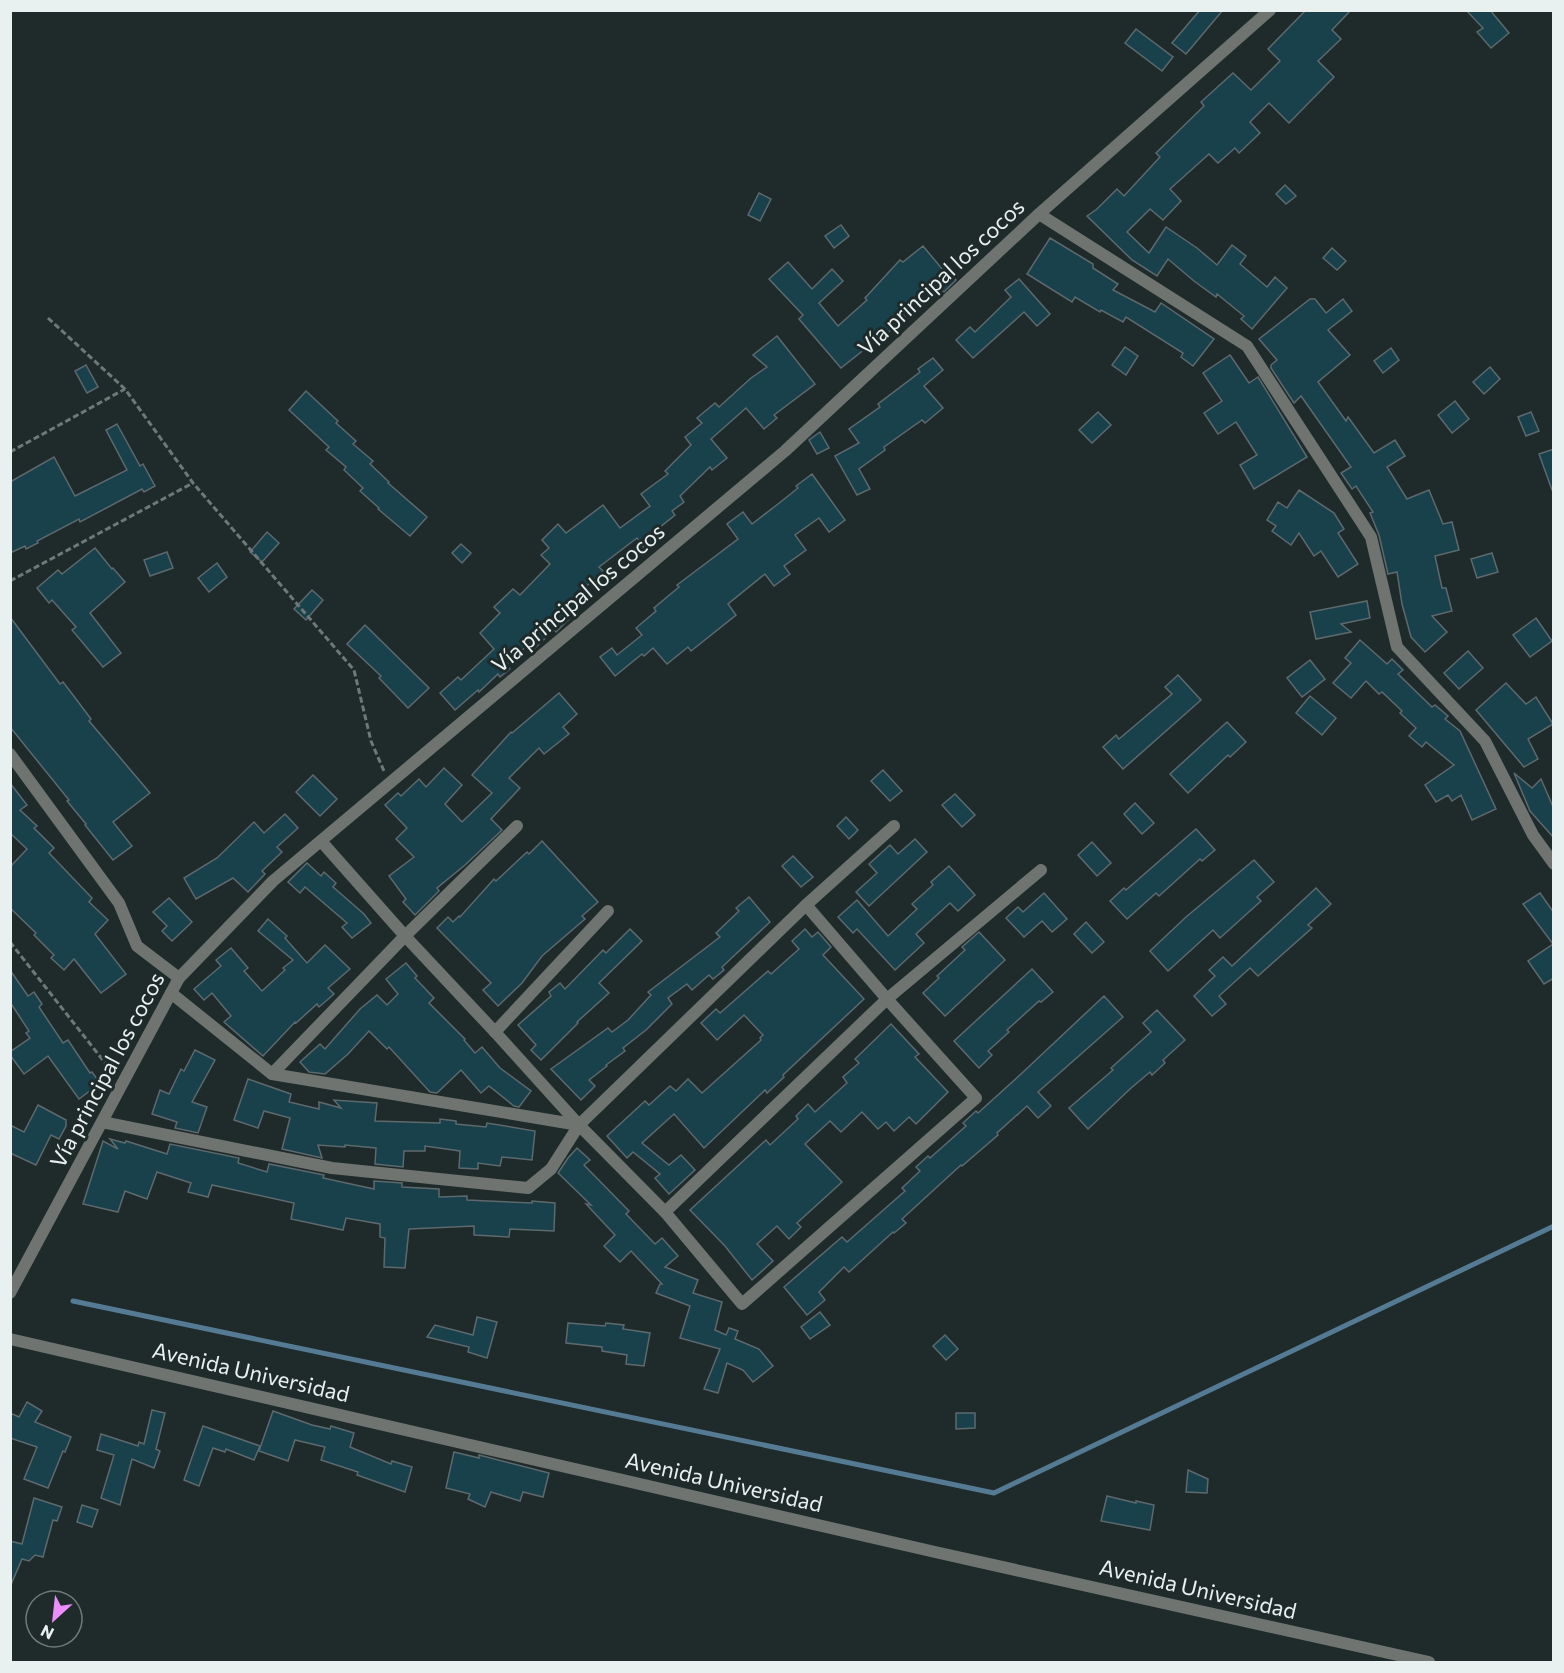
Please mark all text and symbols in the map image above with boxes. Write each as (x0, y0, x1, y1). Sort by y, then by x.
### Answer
street label: Vía principal los cocos (852, 193, 1029, 361)
street label: Vía principal los cocos (486, 517, 670, 678)
street label: Vía principal los cocos (44, 967, 170, 1172)
street label: Avenida Universidad (150, 1336, 352, 1407)
street label: Avenida Universidad (623, 1446, 825, 1517)
street label: Avenida Universidad (1097, 1553, 1299, 1624)
north arrow (24, 1589, 84, 1649)
text: N (37, 1622, 57, 1644)

